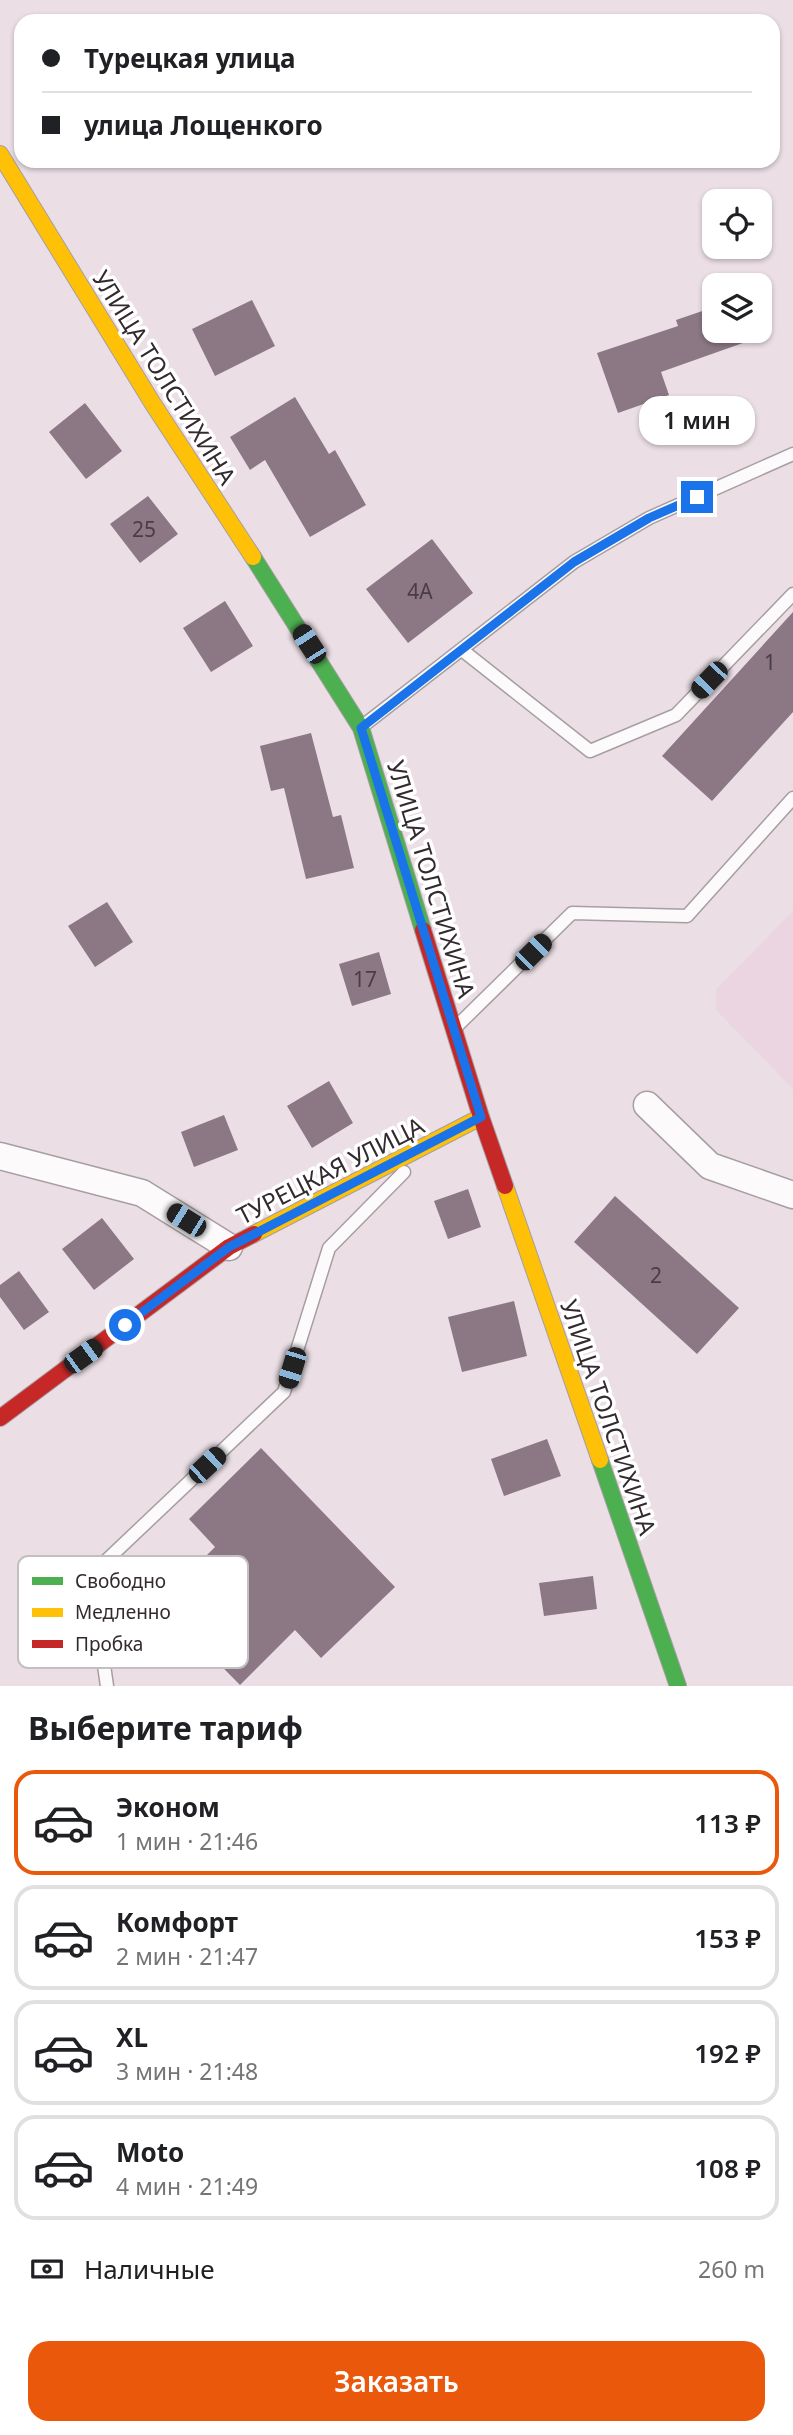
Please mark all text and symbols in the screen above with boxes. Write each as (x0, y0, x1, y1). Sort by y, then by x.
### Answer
text: Турецкая улица (84, 40, 295, 76)
text: улица Лощенкого (84, 107, 323, 143)
map controls (702, 189, 772, 343)
button: locate (702, 189, 772, 259)
street label: УЛИЦА ТОЛСТИХИНА (86, 264, 245, 491)
button: layers (702, 273, 772, 343)
callout: 1 мин (639, 396, 755, 444)
text: 1 мин (663, 404, 731, 436)
route end (681, 481, 713, 513)
house number: 25 (132, 515, 156, 543)
house number: 4А (407, 577, 433, 605)
car (289, 621, 330, 667)
house number: 1 (764, 648, 776, 676)
car (687, 658, 732, 702)
street label: УЛИЦА ТОЛСТИХИНА (380, 756, 484, 1002)
car (511, 930, 556, 974)
house number: 17 (353, 965, 377, 993)
street label: ТУРЕЦКАЯ УЛИЦА (231, 1108, 430, 1232)
car (163, 1200, 210, 1240)
house number: 2 (650, 1261, 662, 1289)
street label: УЛИЦА ТОЛСТИХИНА (553, 1295, 665, 1540)
route start (109, 1309, 141, 1341)
car (60, 1335, 107, 1377)
car (276, 1345, 309, 1391)
car (185, 1443, 230, 1487)
legend (18, 1556, 248, 1668)
text: Свободно (75, 1568, 166, 1594)
text: Медленно (75, 1599, 171, 1625)
text: Пробка (75, 1631, 143, 1657)
text: Выберите тариф (28, 1706, 303, 1749)
text: Эконом (116, 1789, 220, 1825)
icon: car (32, 1791, 95, 1854)
text: 113 ₽ (694, 1805, 761, 1841)
text: 1 мин · 21:46 (116, 1825, 258, 1857)
text: Комфорт (116, 1904, 238, 1940)
icon: car (32, 1906, 95, 1969)
text: 153 ₽ (694, 1920, 761, 1956)
text: 2 мин · 21:47 (116, 1940, 258, 1972)
text: XL (116, 2019, 148, 2055)
icon: car (32, 2021, 95, 2084)
text: 192 ₽ (694, 2035, 761, 2071)
text: 3 мин · 21:48 (116, 2055, 258, 2087)
text: Moto (116, 2134, 184, 2170)
icon: car (32, 2136, 95, 2199)
text: 108 ₽ (694, 2150, 761, 2186)
text: 4 мин · 21:49 (116, 2170, 258, 2202)
icon: cash (28, 2250, 66, 2288)
text: Наличные (84, 2251, 215, 2287)
text: 260 m (698, 2253, 765, 2285)
button: Заказать (28, 2341, 765, 2421)

